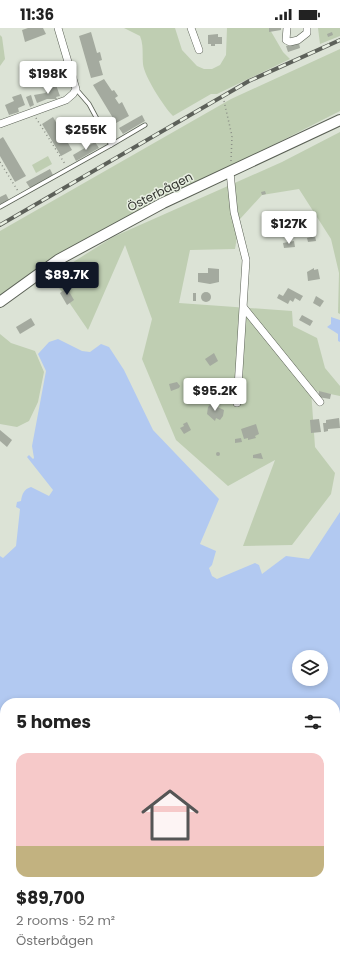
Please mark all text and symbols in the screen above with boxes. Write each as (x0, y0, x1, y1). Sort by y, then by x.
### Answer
text: 11:36 (20, 4, 54, 25)
pin: $198K (20, 61, 76, 95)
text: $198K (29, 64, 67, 83)
pin: $255K (58, 117, 114, 151)
text: $255K (65, 120, 107, 139)
street label: Österbågen (124, 168, 195, 215)
pin: $127K (261, 211, 317, 245)
text: $127K (271, 214, 307, 233)
pin: $89.7K (34, 262, 100, 296)
text: $89.7K (45, 265, 89, 284)
pin: $95.2K (182, 378, 248, 412)
text: $95.2K (192, 381, 238, 400)
map controls (292, 650, 328, 686)
button: layers (292, 650, 328, 686)
text: 5 homes (16, 710, 91, 734)
icon: filters (302, 711, 324, 733)
icon: home (134, 779, 206, 851)
text: $89,700 (16, 886, 85, 910)
text: 2 rooms · 52 m² (16, 911, 115, 930)
text: Österbågen (16, 931, 93, 950)

